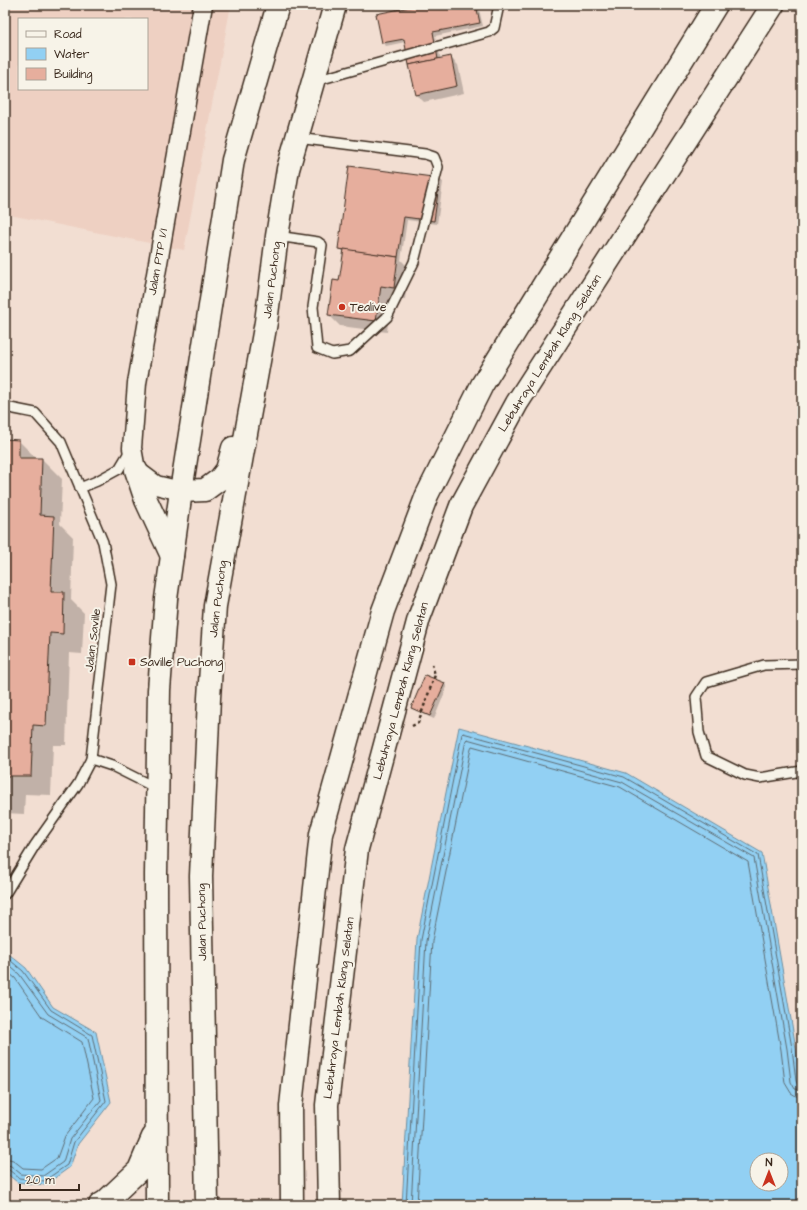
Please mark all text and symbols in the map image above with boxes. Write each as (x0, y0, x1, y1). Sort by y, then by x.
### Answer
legend (18, 18, 148, 90)
text: Road (54, 26, 82, 43)
text: Water (54, 46, 90, 63)
text: Building (54, 66, 92, 84)
street label: Jalan PTP 1/1 (144, 227, 172, 297)
street label: Jalan Puchong (259, 241, 286, 320)
street label: Lebuhraya Lembah Klang Selatan (494, 271, 607, 436)
place label: Tealive (350, 299, 387, 316)
marker: Tealive (337, 302, 347, 312)
street label: Jalan Puchong (205, 560, 232, 639)
street label: Lebuhraya Lembah Klang Selatan (369, 600, 434, 782)
street label: Jalan Saville (81, 607, 105, 672)
place label: Saville Puchong (140, 654, 223, 672)
marker: Saville Puchong (127, 657, 137, 667)
street label: Jalan Puchong (193, 883, 212, 961)
street label: Lebuhraya Lembah Klang Selatan (319, 916, 360, 1100)
north arrow (749, 1152, 789, 1192)
text: N (766, 1155, 773, 1170)
scale bar (20, 1166, 79, 1192)
text: 20 m (26, 1172, 55, 1189)

